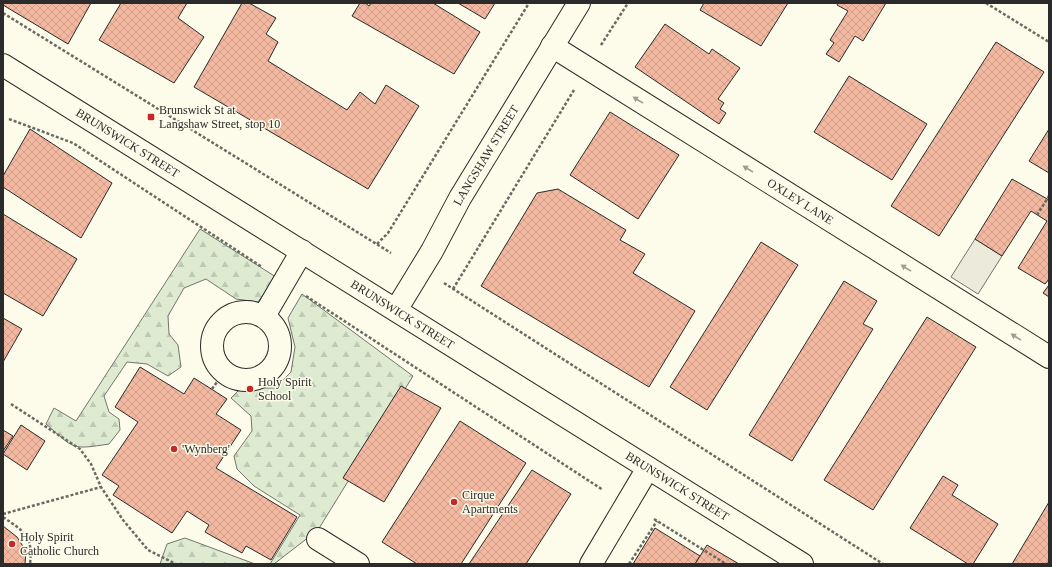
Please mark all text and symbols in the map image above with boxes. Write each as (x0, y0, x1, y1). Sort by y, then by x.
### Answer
one-way arrow (633, 96, 643, 104)
street label: LANGSHAW STREET (450, 102, 522, 208)
place label: Brunswick St at Langshaw Street, stop 10 (159, 103, 280, 131)
street label: BRUNSWICK STREET (73, 105, 182, 181)
marker: Brunswick St at Langshaw Street, stop 10 (146, 112, 156, 122)
one-way arrow (743, 165, 753, 173)
street label: OXLEY LANE (765, 176, 836, 227)
one-way arrow (900, 264, 912, 271)
street label: BRUNSWICK STREET (348, 277, 457, 352)
one-way arrow (1010, 333, 1022, 340)
place label: Holy Spirit School (258, 375, 312, 403)
marker: Holy Spirit School (245, 384, 255, 394)
place label: 'Wynberg' (182, 442, 230, 456)
marker: 'Wynberg' (169, 444, 179, 454)
street label: BRUNSWICK STREET (623, 449, 732, 524)
place label: Cirque Apartments (462, 488, 518, 516)
marker: Cirque Apartments (449, 497, 459, 507)
place label: Holy Spirit Catholic Church (20, 530, 99, 558)
marker: Holy Spirit Catholic Church (7, 539, 17, 549)

